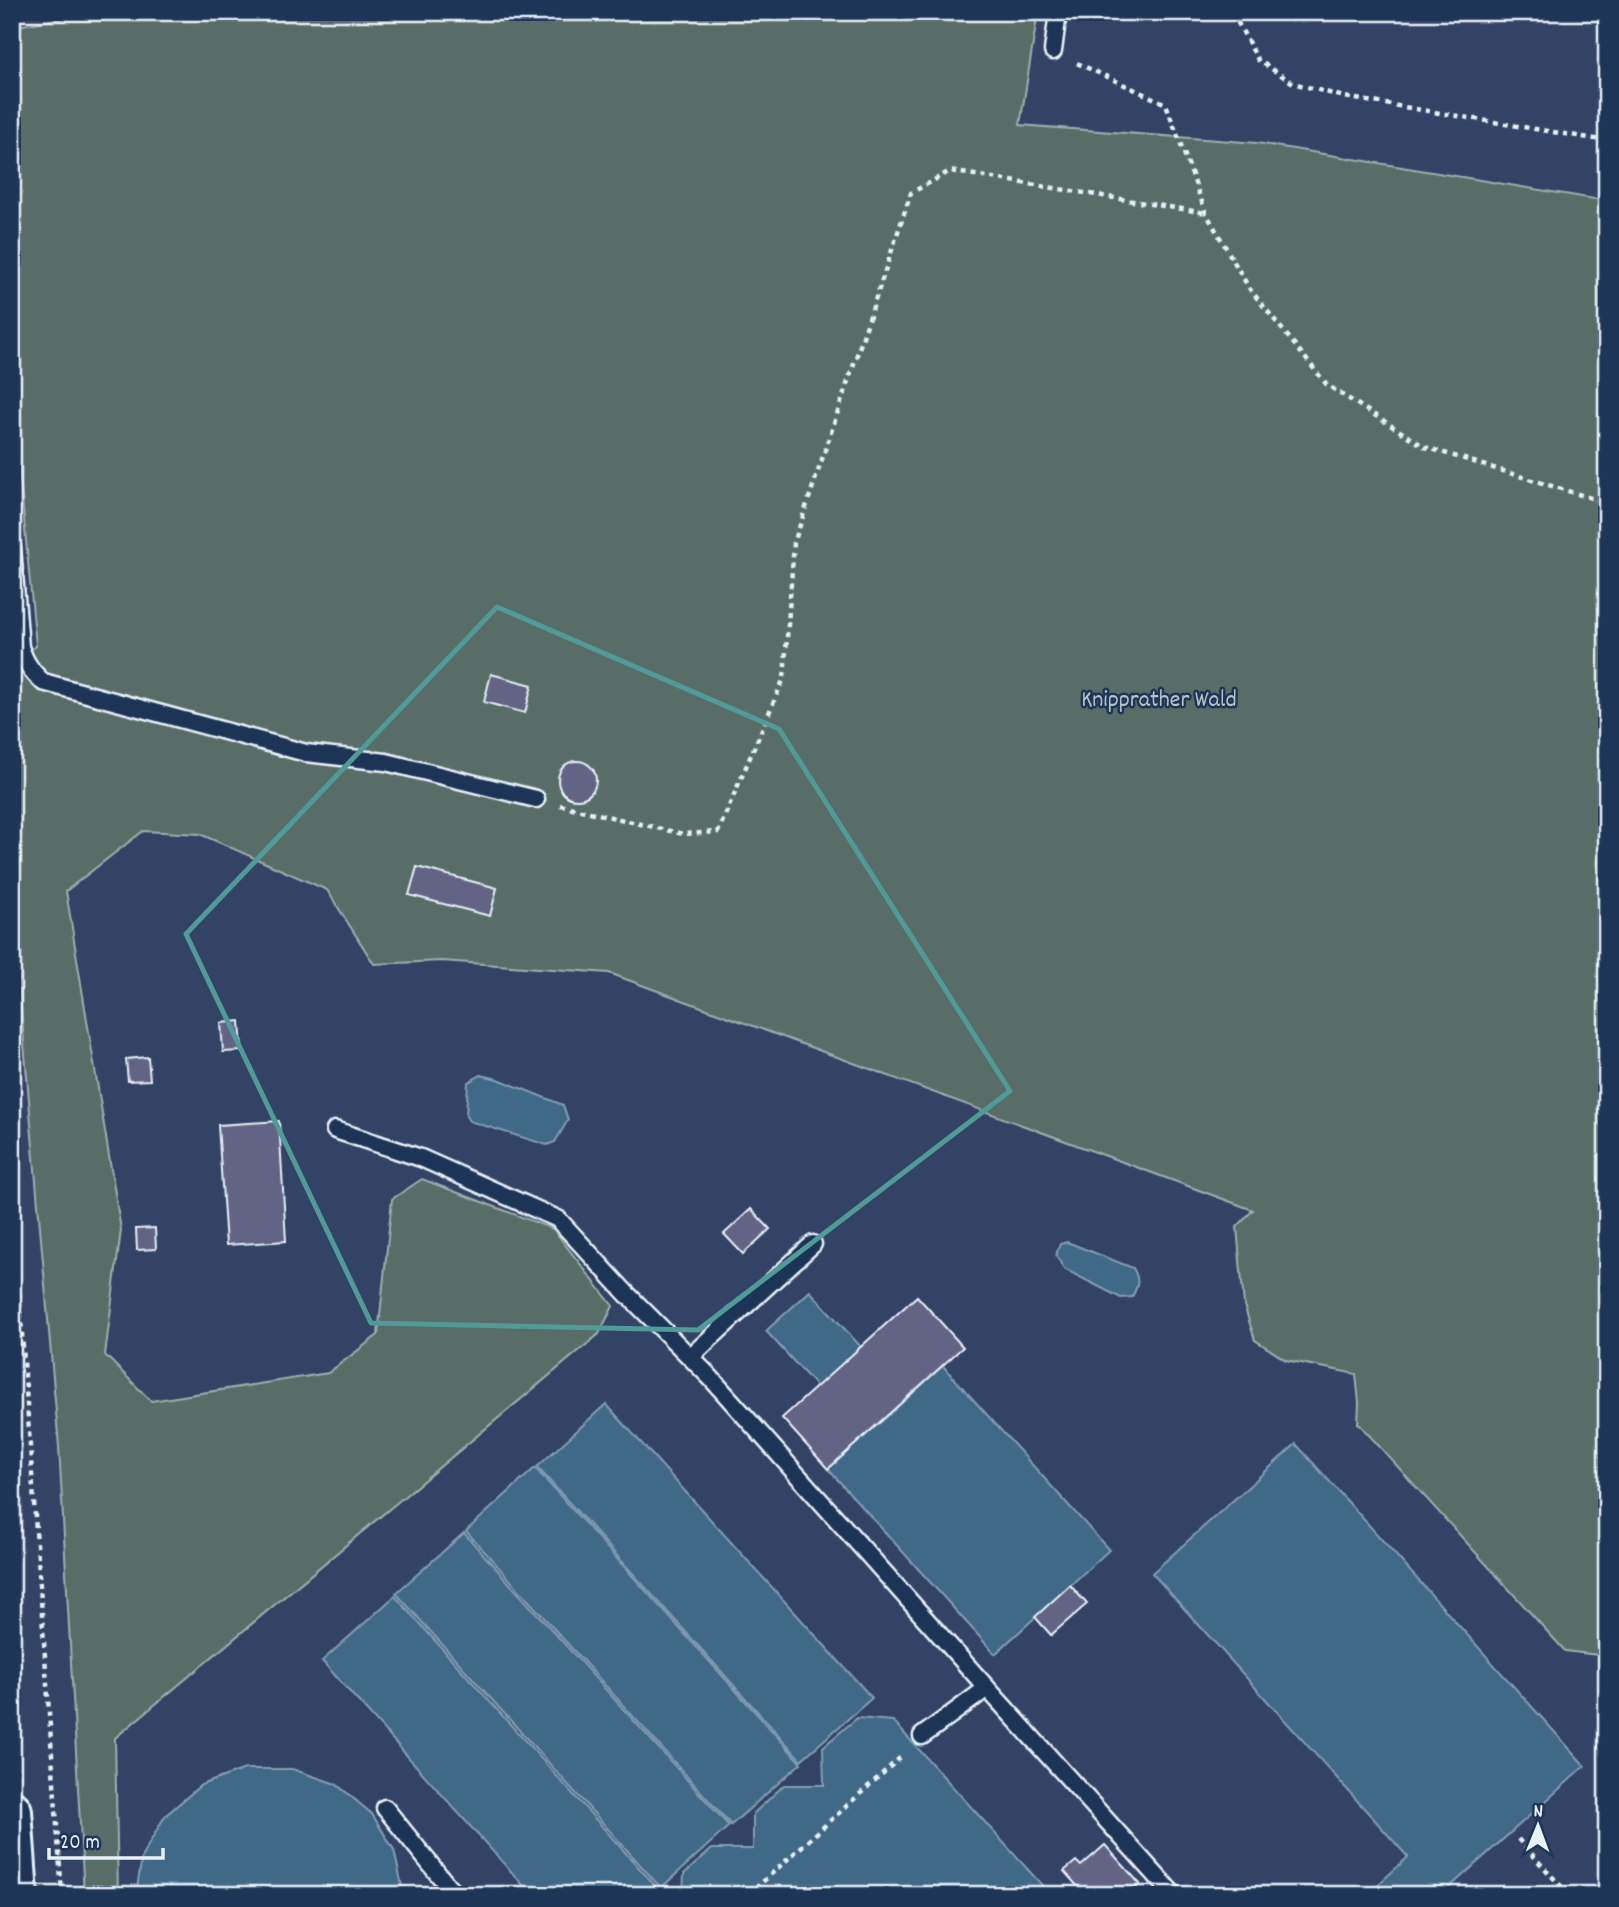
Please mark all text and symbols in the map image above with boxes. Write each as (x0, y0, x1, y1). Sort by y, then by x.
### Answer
park label: Knipprather Wald (1081, 684, 1237, 718)
north arrow (1504, 1792, 1574, 1862)
text: N (1533, 1799, 1543, 1826)
scale bar (49, 1816, 163, 1860)
text: 20 m (60, 1829, 100, 1859)

